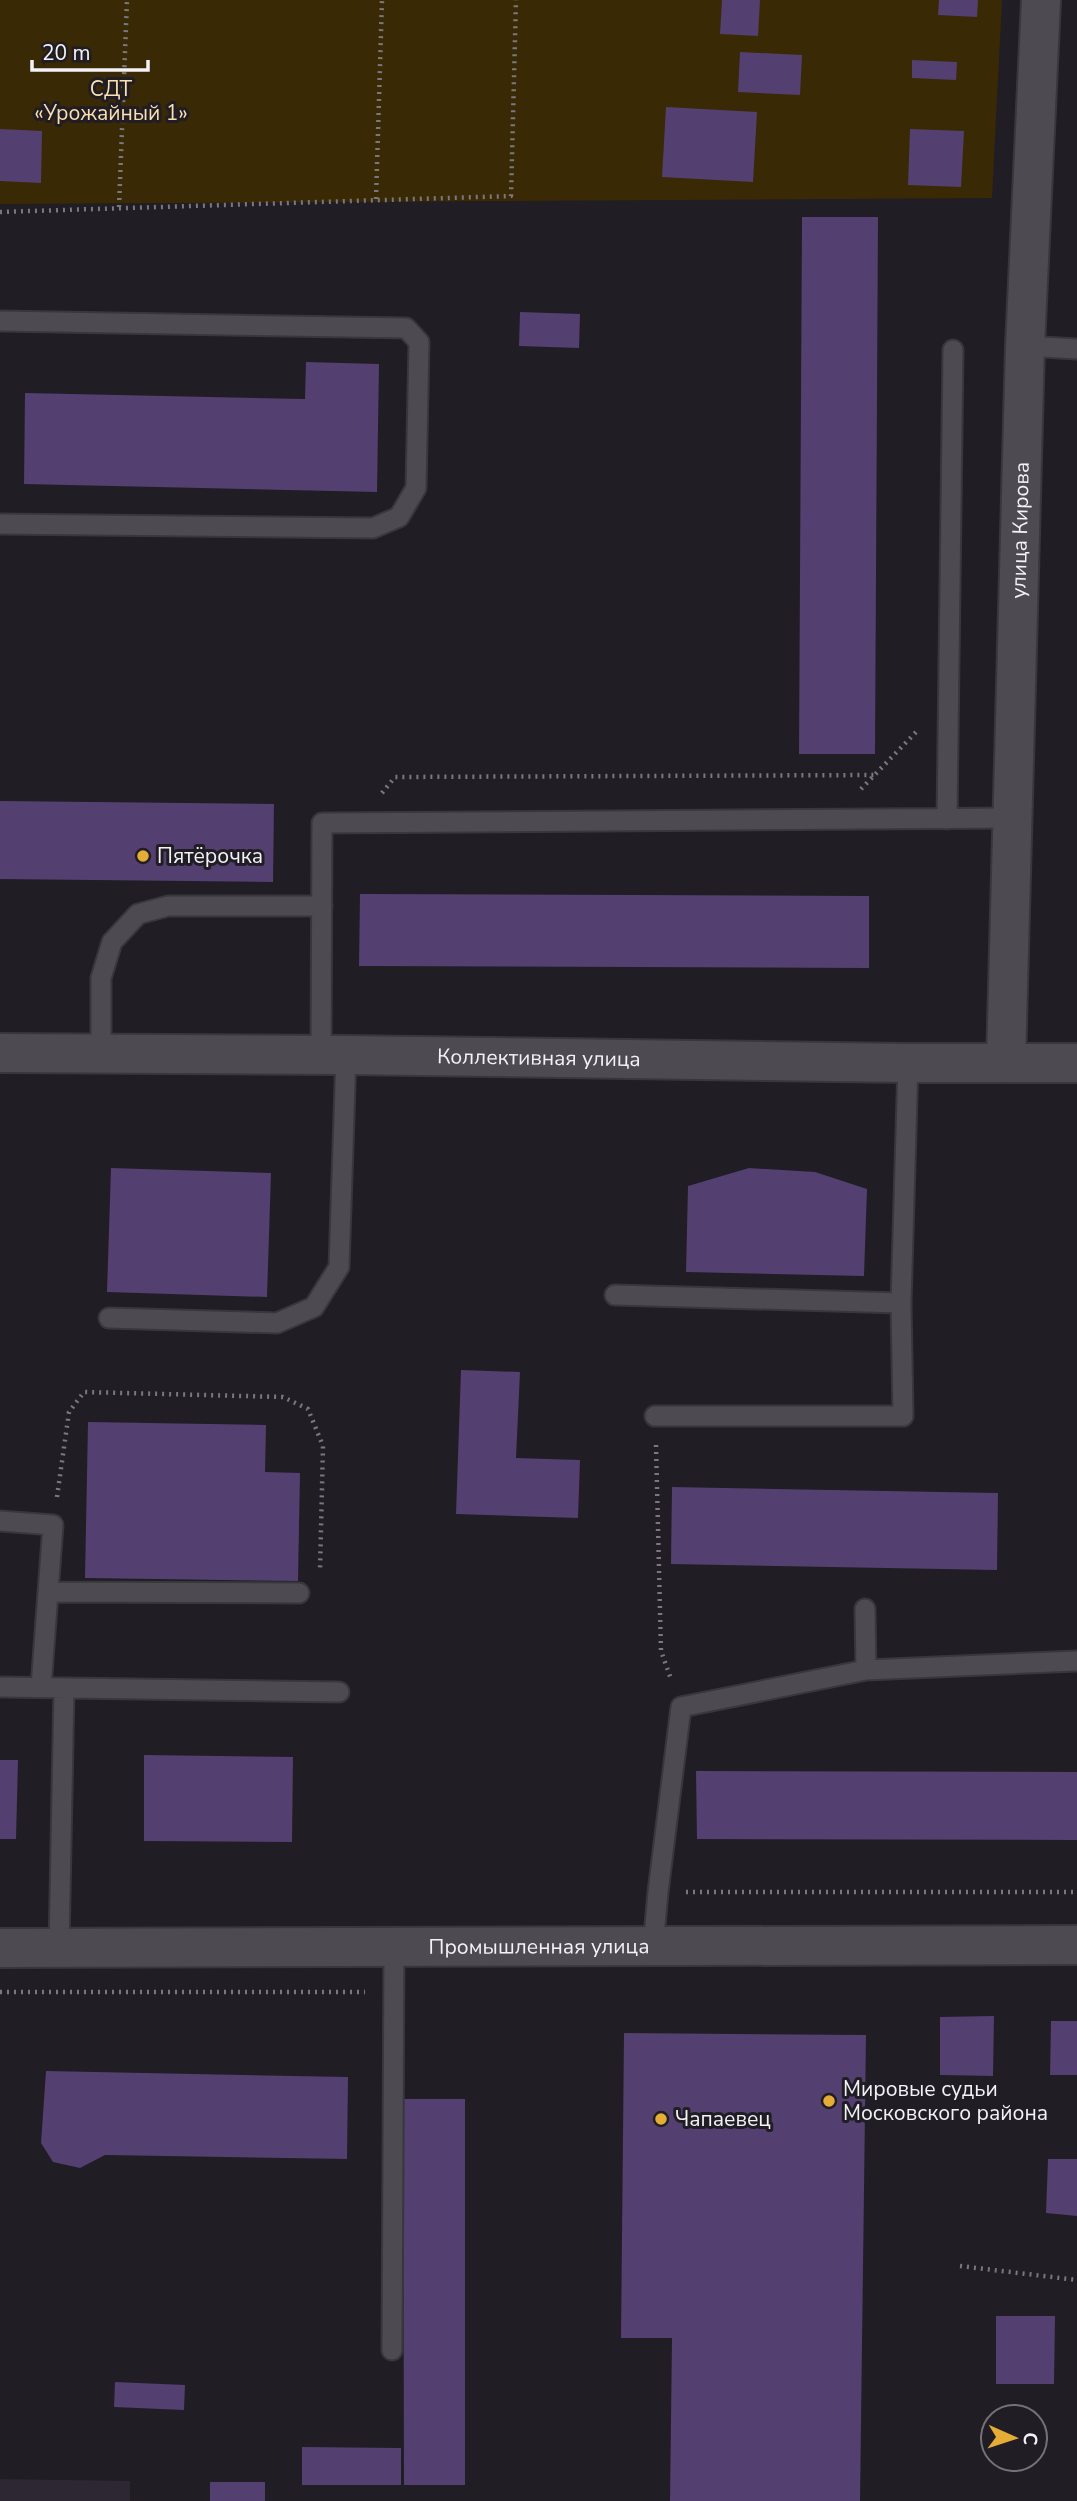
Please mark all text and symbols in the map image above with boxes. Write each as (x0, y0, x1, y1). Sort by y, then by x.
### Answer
scale bar (32, 28, 147, 72)
text: 20 m (42, 39, 91, 67)
park label: СДТ «Урожайный 1» (34, 75, 188, 127)
street label: улица Кирова (1004, 461, 1036, 599)
place label: Пятёрочка (157, 842, 263, 870)
marker: Пятёрочка (135, 848, 151, 864)
street label: Коллективная улица (437, 1042, 641, 1073)
street label: Промышленная улица (428, 1932, 650, 1961)
place label: Мировые судьи Московского района (843, 2075, 1048, 2127)
marker: Мировые судьи Московского района (821, 2093, 837, 2109)
place label: Чапаевец (675, 2105, 771, 2133)
marker: Чапаевец (653, 2111, 669, 2127)
north arrow (979, 2403, 1049, 2473)
text: С (1017, 2432, 1043, 2446)

